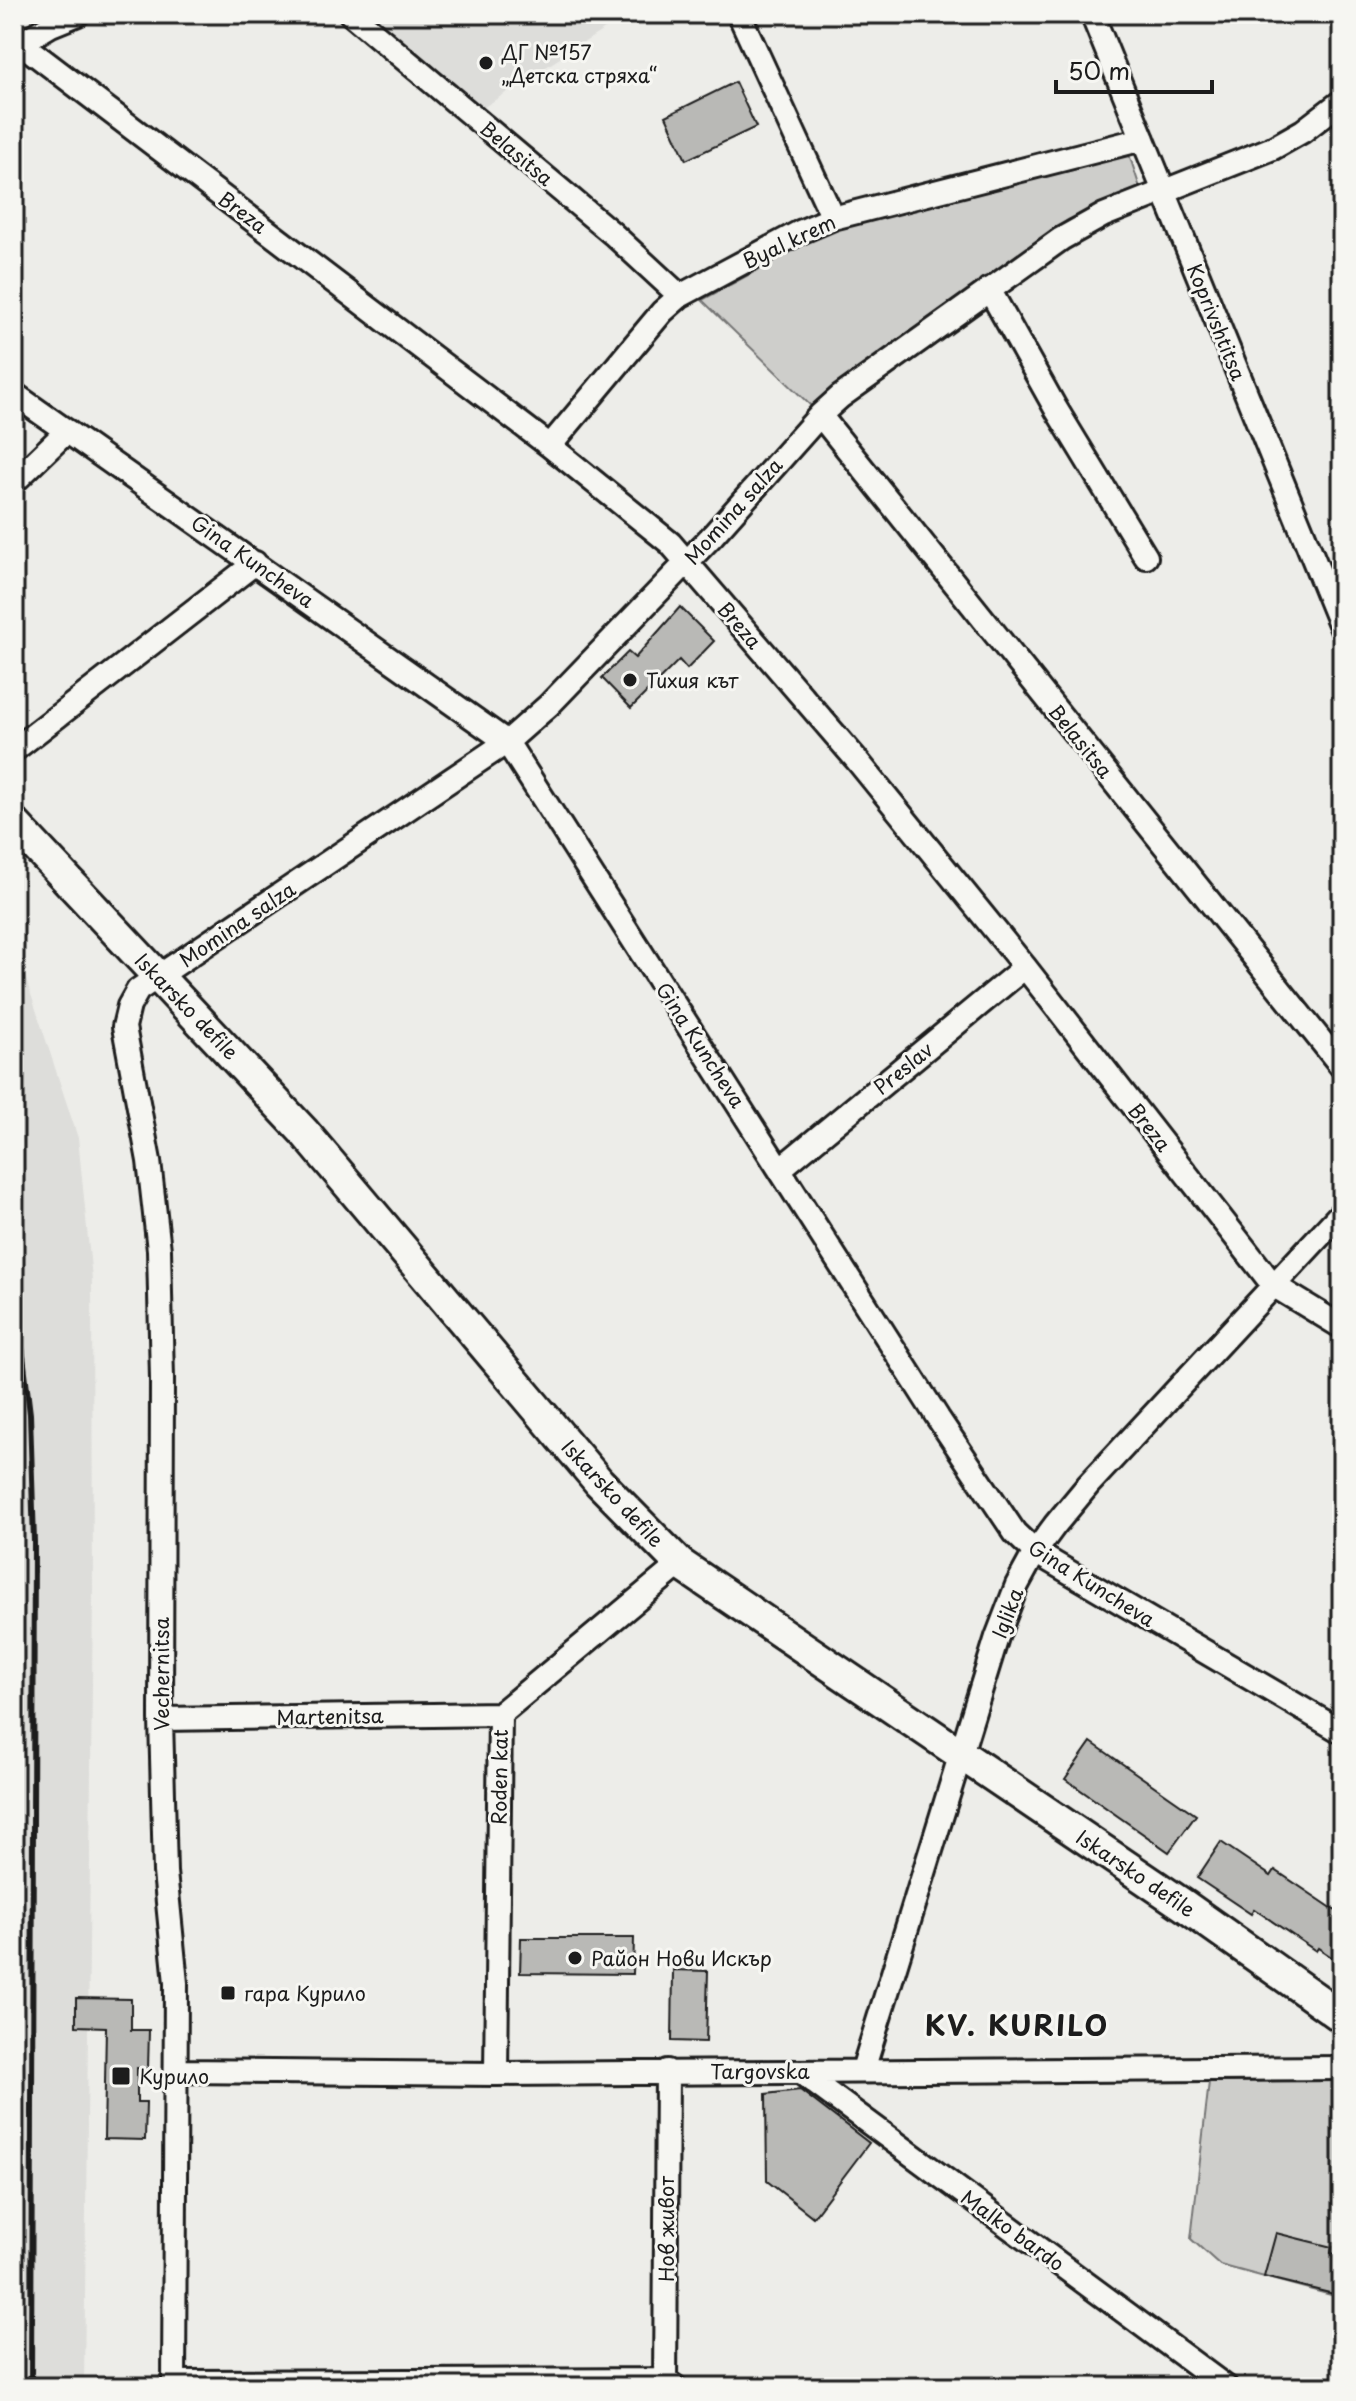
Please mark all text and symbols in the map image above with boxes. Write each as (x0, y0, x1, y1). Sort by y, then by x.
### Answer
place label: ДГ №157 „Детска стряха“ (501, 37, 657, 90)
scale bar (1056, 44, 1212, 94)
text: 50 m (1068, 52, 1130, 88)
marker: ДГ №157 „Детска стряха“ (477, 54, 495, 72)
street label: Belasitsa (474, 113, 561, 193)
street label: Breza (212, 184, 274, 241)
street label: Byal krem (737, 206, 841, 276)
street label: Koprivshtitsa (1180, 259, 1254, 385)
street label: Momina salza (677, 451, 790, 571)
street label: Gina Kuncheva (185, 507, 321, 615)
street label: Breza (711, 595, 769, 656)
place label: Тихия кът (646, 665, 739, 695)
marker: Тихия кът (621, 671, 639, 689)
street label: Belasitsa (1042, 698, 1121, 785)
street label: Momina salza (173, 874, 302, 974)
street label: Iskarsko defile (128, 946, 246, 1066)
street label: Gina Kuncheva (649, 976, 753, 1114)
street label: Preslav (867, 1035, 939, 1101)
street label: Breza (1122, 1096, 1179, 1158)
street label: Iskarsko defile (555, 1432, 671, 1554)
street label: Gina Kuncheva (1023, 1532, 1162, 1634)
street label: Iglika (984, 1583, 1030, 1643)
street label: Vechernitsa (146, 1617, 176, 1731)
street label: Martenitsa (276, 1700, 384, 1732)
street label: Roden kat (483, 1729, 515, 1825)
street label: Iskarsko defile (1070, 1822, 1202, 1924)
place label: Район Нови Искър (591, 1943, 772, 1973)
marker: Район Нови Искър (566, 1949, 584, 1967)
place label: гара Курило (244, 1978, 366, 2008)
marker: гара Курило (219, 1984, 237, 2002)
district label: KV. KURILO (925, 2003, 1109, 2046)
street label: Targovska (710, 2056, 810, 2086)
place label: Курило (139, 2061, 209, 2091)
marker: Курило (110, 2065, 132, 2087)
street label: Нов живот (651, 2176, 681, 2282)
street label: Malko bardo (955, 2182, 1071, 2278)

